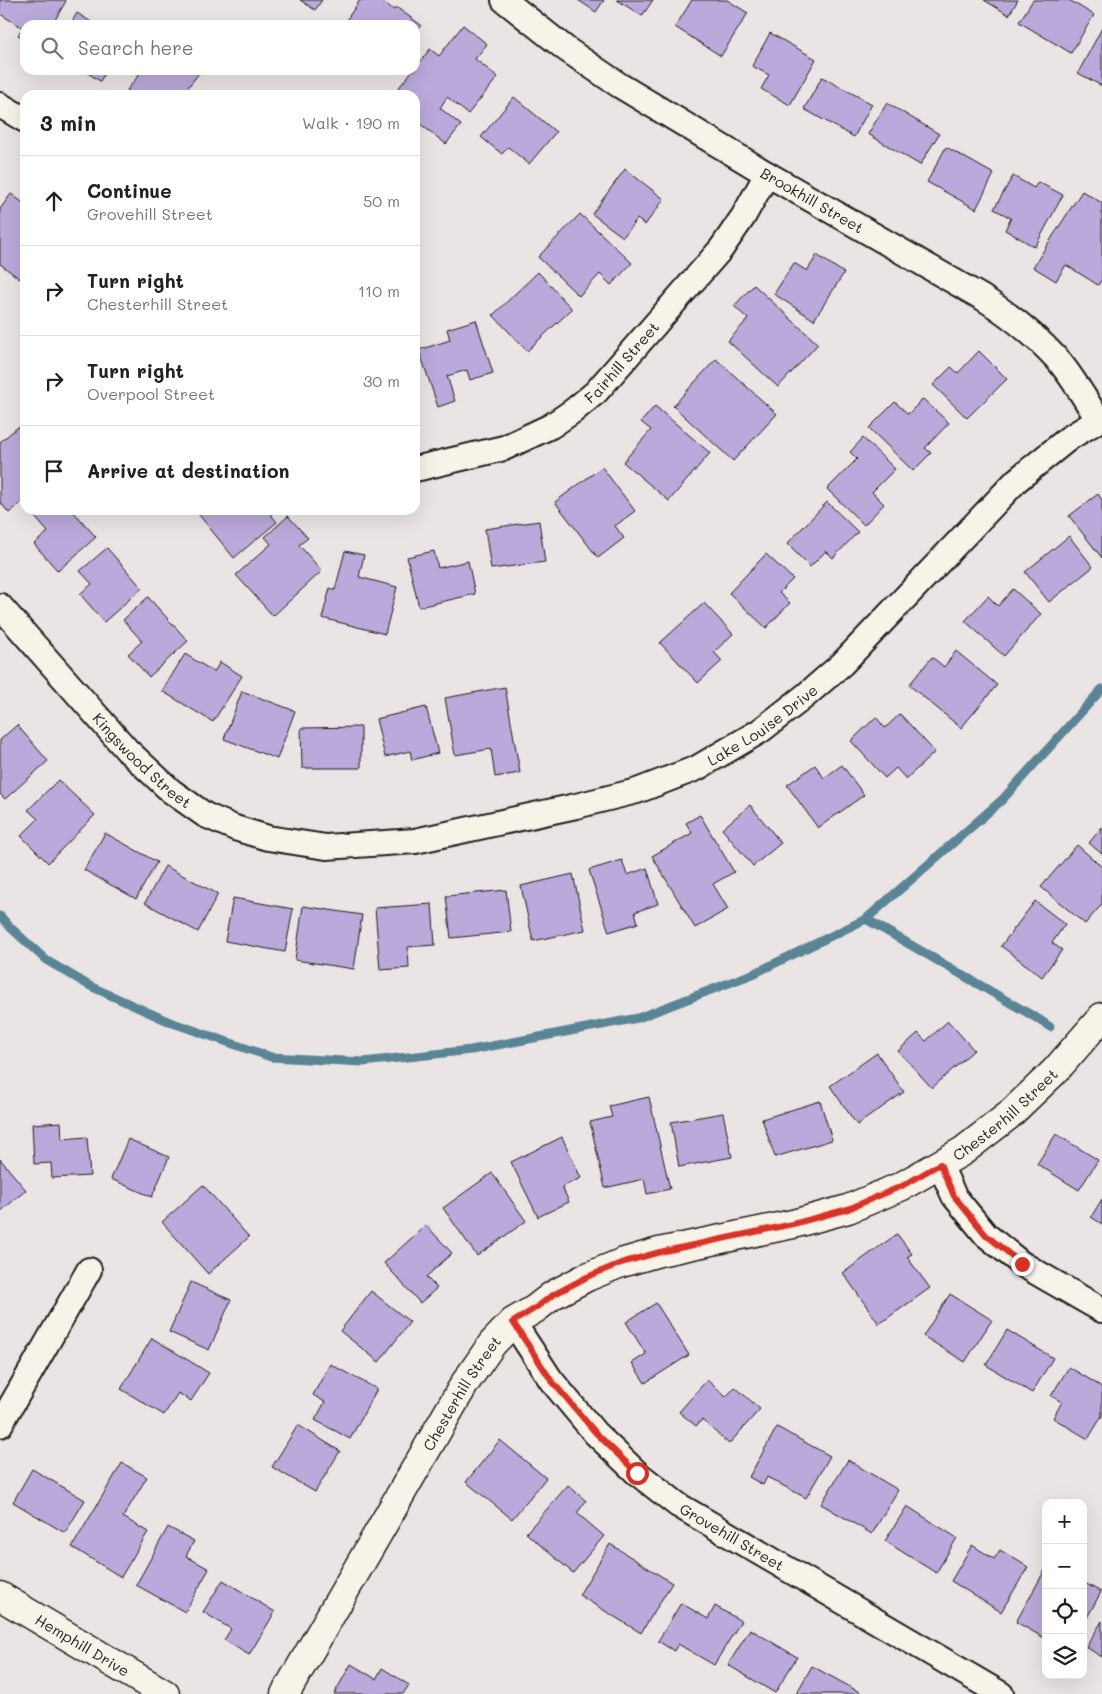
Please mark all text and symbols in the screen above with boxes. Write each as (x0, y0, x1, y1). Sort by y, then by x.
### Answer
search box (20, 20, 420, 75)
icon: search (38, 34, 66, 62)
text: Search here (78, 35, 194, 60)
text: 3 min (40, 109, 96, 136)
text: Walk · 190 m (302, 112, 400, 133)
street label: Brookhill Street (757, 162, 867, 238)
text: Continue (87, 178, 172, 203)
icon: ahead (40, 187, 68, 215)
text: 50 m (363, 190, 400, 211)
text: Grovehill Street (87, 203, 213, 224)
text: Turn right (87, 268, 184, 293)
icon: right (40, 277, 68, 305)
text: 110 m (358, 280, 400, 301)
text: Chesterhill Street (87, 293, 228, 314)
street label: Fairhill Street (580, 317, 663, 408)
text: Turn right (87, 358, 184, 383)
icon: right (40, 367, 68, 395)
text: 30 m (363, 370, 400, 391)
text: Overpool Street (87, 383, 215, 404)
icon: arrive (40, 457, 68, 485)
text: Arrive at destination (87, 458, 290, 483)
street label: Lake Louise Drive (703, 680, 822, 770)
street label: Kingswood Street (89, 708, 195, 812)
street label: Chesterhill Street (949, 1064, 1062, 1165)
route end (1011, 1253, 1034, 1276)
street label: Chesterhill Street (418, 1331, 505, 1454)
route start (626, 1462, 649, 1485)
street label: Grovehill Street (676, 1498, 788, 1575)
map controls (1042, 1499, 1087, 1679)
button: + (1042, 1499, 1087, 1544)
button: − (1042, 1544, 1087, 1589)
button: locate (1042, 1589, 1087, 1634)
street label: Hemphill Drive (32, 1609, 133, 1681)
button: layers (1042, 1634, 1087, 1679)

